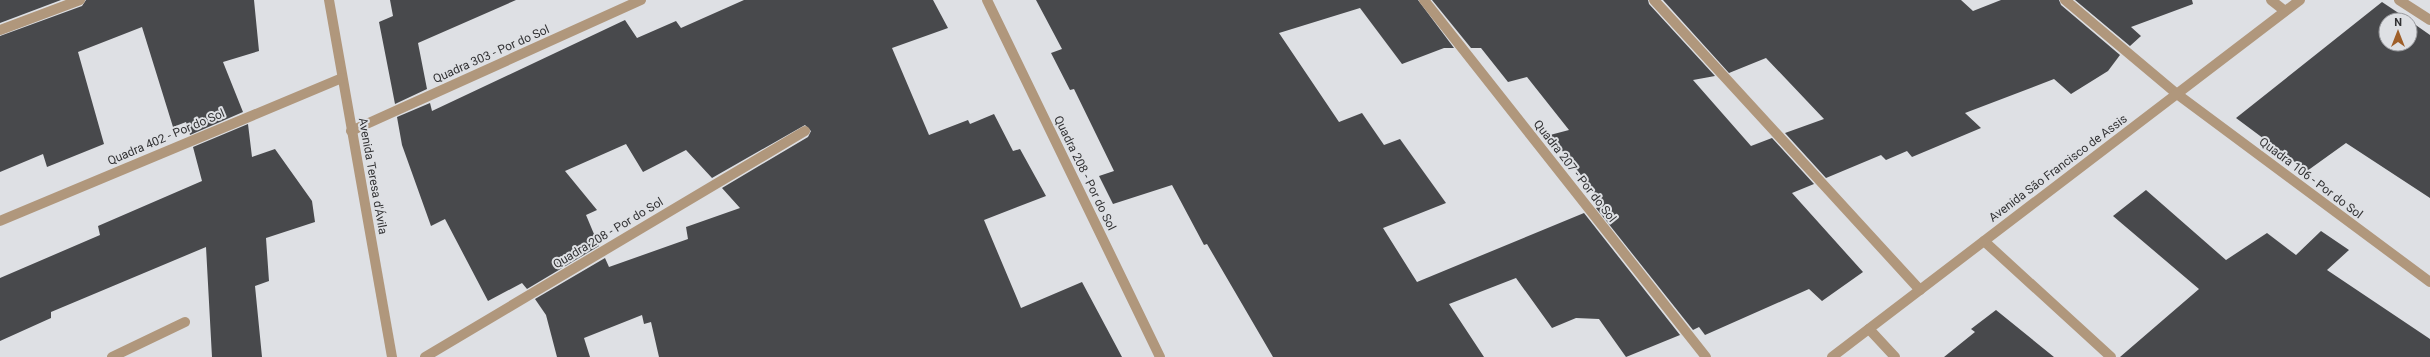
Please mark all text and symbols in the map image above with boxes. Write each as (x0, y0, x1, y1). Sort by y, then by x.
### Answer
north arrow (2378, 12, 2418, 52)
text: N (2394, 16, 2402, 29)
street label: Quadra 303 - Por do Sol (431, 22, 551, 86)
street label: Quadra 402 - Por do Sol (105, 106, 227, 168)
street label: Avenida São Francisco de Assis (1986, 111, 2130, 225)
street label: Quadra 208 - Por do Sol (1051, 113, 1119, 233)
street label: Avenida Teresa d'Ávila (356, 116, 391, 235)
street label: Quadra 207 - Por do Sol (1531, 117, 1619, 225)
street label: Quadra 106 - Por do Sol (2257, 135, 2365, 221)
street label: Quadra 208 - Por do Sol (550, 195, 666, 271)

